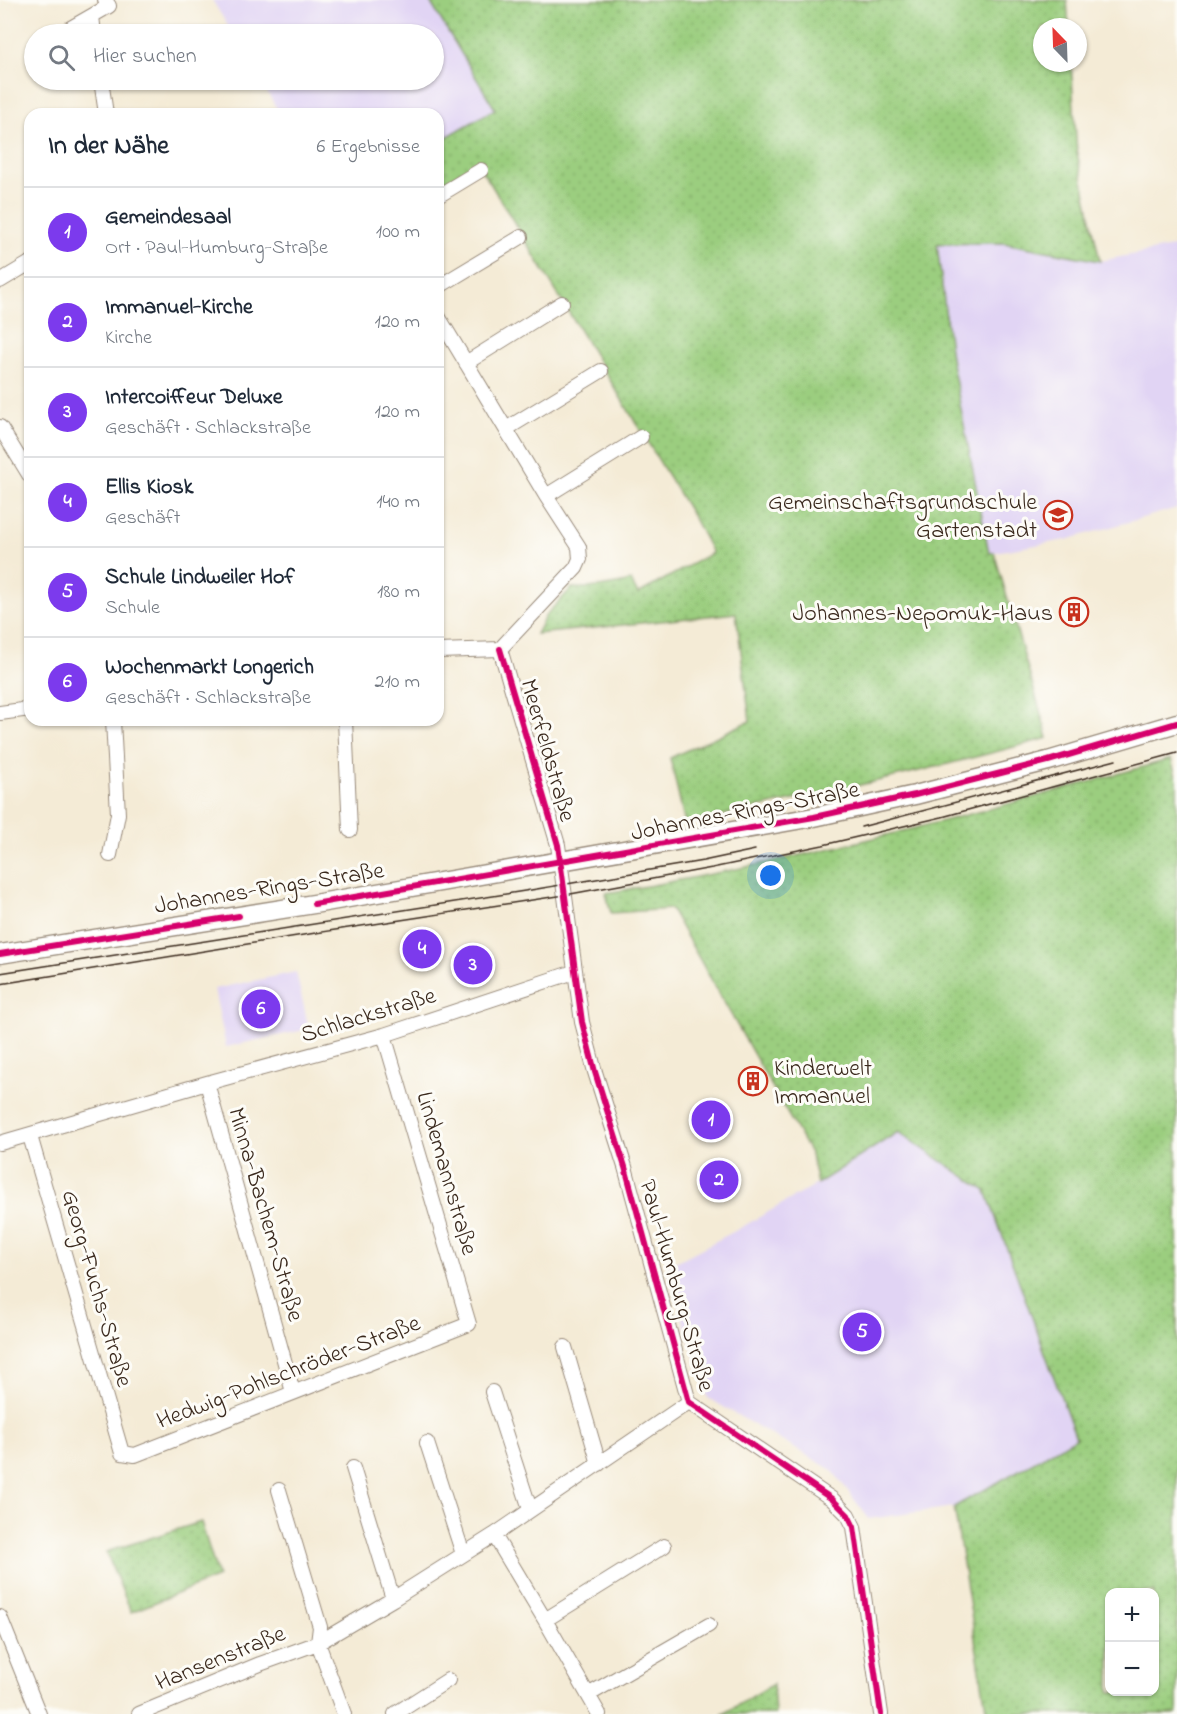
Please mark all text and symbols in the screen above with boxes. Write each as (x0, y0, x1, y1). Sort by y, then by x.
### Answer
north arrow (1033, 18, 1087, 72)
search box (24, 24, 444, 90)
icon: search (45, 41, 78, 74)
text: Hier suchen (93, 41, 197, 73)
text: In der Nähe (48, 128, 169, 166)
text: 6 Ergebnisse (317, 133, 420, 162)
text: Gemeindesaal (105, 202, 231, 234)
text: 1 (64, 218, 71, 247)
text: 100 m (376, 218, 420, 247)
text: Ort · Paul-Humburg-Straße (105, 234, 328, 263)
text: Immanuel-Kirche (105, 292, 253, 324)
text: 2 (63, 308, 72, 337)
text: 120 m (375, 308, 420, 337)
text: Kirche (105, 324, 152, 353)
text: Intercoiffeur Deluxe (105, 382, 283, 414)
text: 3 (63, 398, 72, 427)
text: 120 m (375, 398, 420, 427)
text: Geschäft · Schlackstraße (105, 414, 311, 443)
text: Ellis Kiosk (105, 472, 193, 504)
place label: Gemeinschaftsgrundschule Gartenstadt (768, 486, 1037, 549)
text: 4 (63, 488, 72, 517)
text: 140 m (376, 488, 420, 517)
school or university icon: Gemeinschaftsgrundschule Gartenstadt (1042, 499, 1074, 531)
text: Geschäft (105, 504, 180, 533)
text: Schule Lindweiler Hof (105, 562, 295, 594)
text: 5 (62, 578, 73, 607)
text: 180 m (377, 578, 420, 607)
text: Schule (105, 594, 160, 623)
building icon: Johannes-Nepomuk-Haus (1058, 596, 1090, 628)
place label: Johannes-Nepomuk-Haus (792, 597, 1053, 632)
text: Wochenmarkt Longerich (105, 652, 314, 684)
text: 6 (63, 668, 72, 697)
text: 210 m (375, 668, 420, 697)
street label: Meerfeldstraße (510, 675, 584, 826)
text: Geschäft · Schlackstraße (105, 684, 311, 713)
street label: Johannes-Rings-Straße (628, 773, 863, 852)
street label: Johannes-Rings-Straße (152, 854, 387, 925)
your location (756, 861, 785, 890)
pin: 4 (402, 926, 442, 972)
pin: 3 (454, 942, 492, 988)
street label: Schlackstraße (297, 979, 441, 1054)
pin: 6 (242, 986, 280, 1032)
place label: Kinderwelt Immanuel (774, 1052, 872, 1115)
building icon: Kinderwelt Immanuel (737, 1065, 769, 1097)
street label: Lindemannstraße (406, 1088, 486, 1260)
pin: 1 (692, 1098, 730, 1142)
street label: Minna-Bachem-Straße (217, 1104, 312, 1326)
pin: 2 (700, 1158, 738, 1202)
street label: Paul-Humburg-Straße (629, 1176, 723, 1396)
street label: Georg-Fuchs-Straße (51, 1186, 141, 1392)
street label: Hedwig-Pohlschröder-Straße (152, 1307, 426, 1440)
pin: 5 (842, 1310, 882, 1354)
map controls (1105, 1588, 1159, 1696)
button: + (1105, 1588, 1159, 1642)
street label: Hansenstraße (151, 1617, 291, 1701)
button: − (1105, 1642, 1159, 1696)

